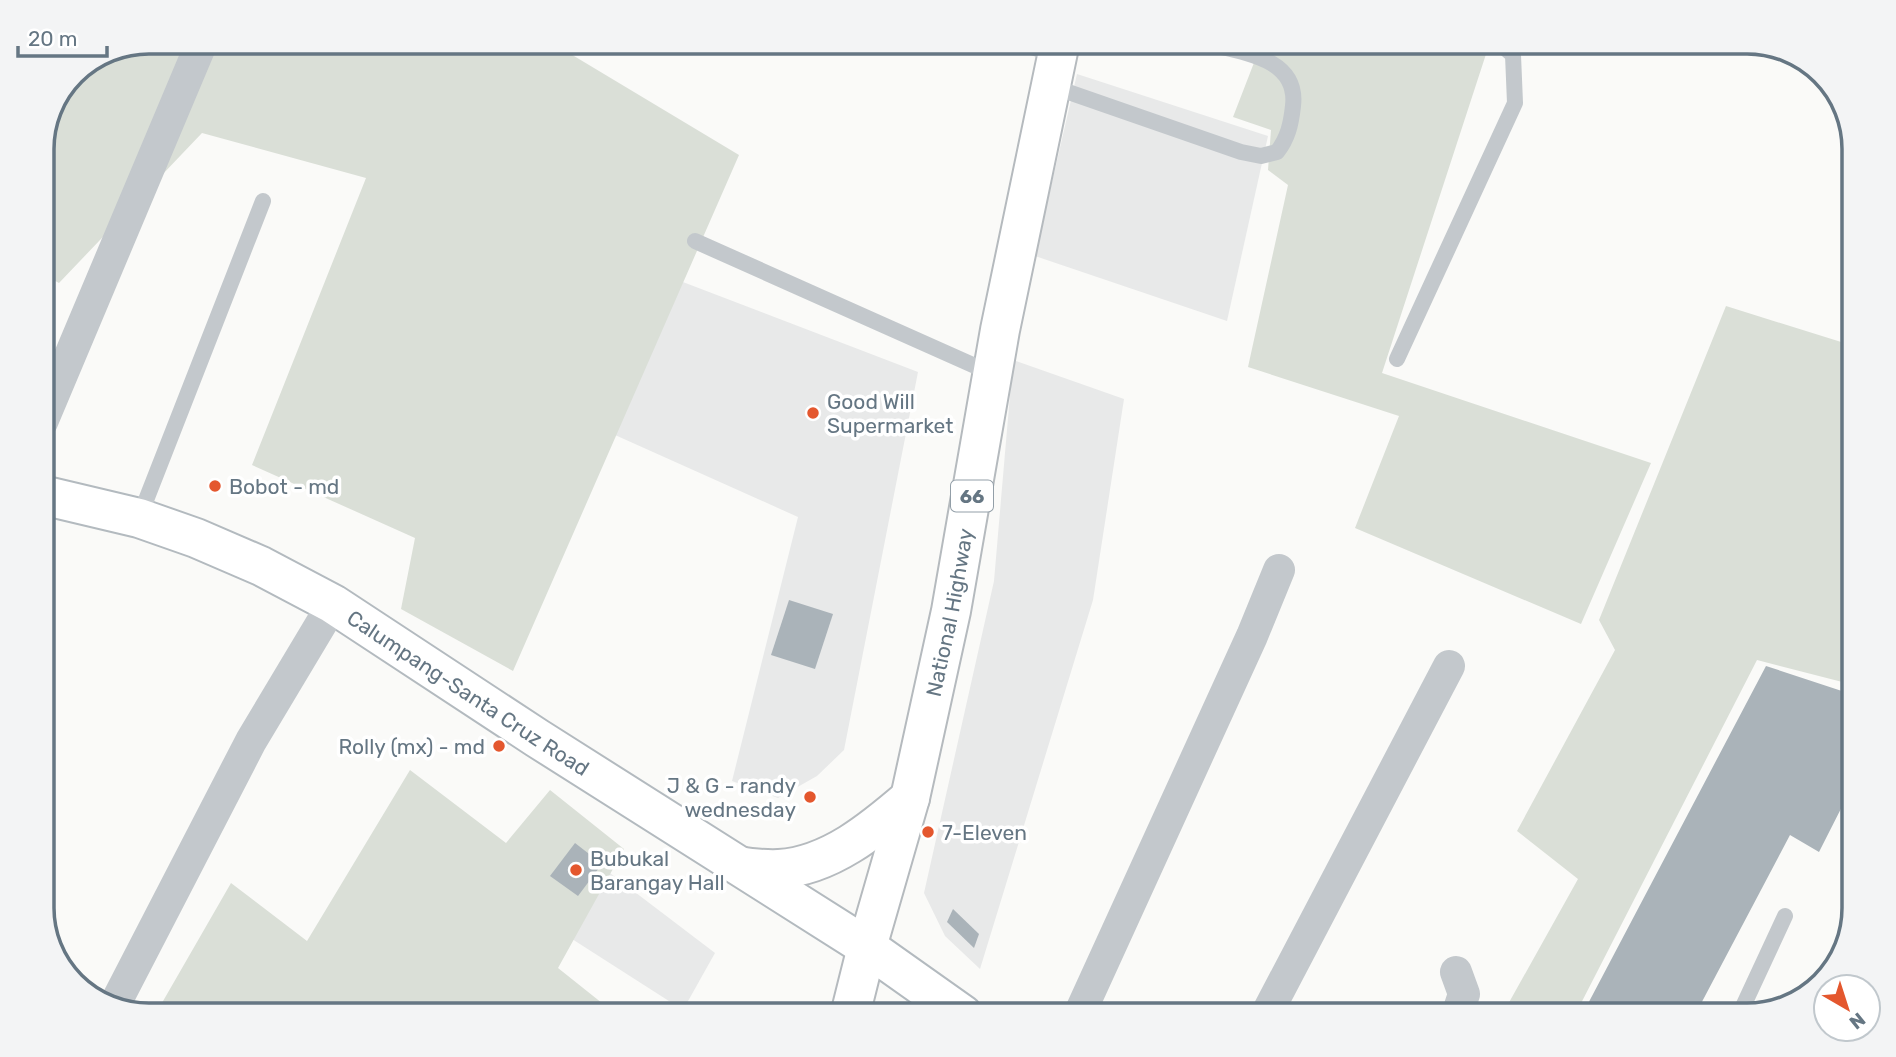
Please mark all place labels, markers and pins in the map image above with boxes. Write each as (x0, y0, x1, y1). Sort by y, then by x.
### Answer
place label: Good Will Supermarket (827, 389, 953, 438)
marker: Good Will Supermarket (805, 405, 821, 421)
place label: Bobot - md (229, 474, 339, 499)
marker: Bobot - md (207, 478, 223, 494)
place label: Rolly (mx) - md (338, 734, 485, 759)
marker: Rolly (mx) - md (491, 738, 507, 754)
place label: J & G - randy wednesday (667, 773, 796, 822)
marker: J & G - randy wednesday (802, 789, 818, 805)
place label: 7-Eleven (942, 820, 1027, 845)
marker: 7-Eleven (920, 824, 936, 840)
place label: Bubukal Barangay Hall (590, 846, 725, 895)
marker: Bubukal Barangay Hall (568, 862, 584, 878)

